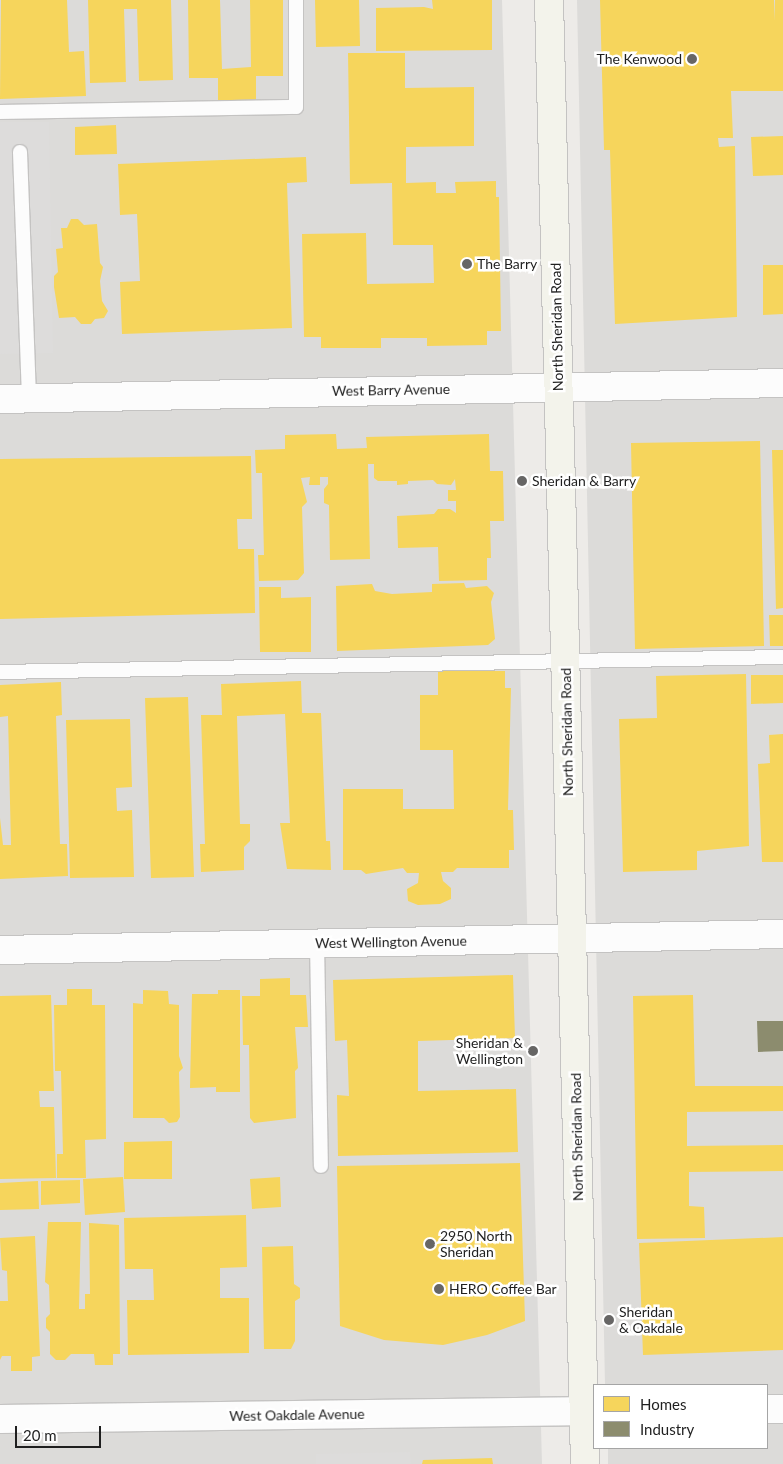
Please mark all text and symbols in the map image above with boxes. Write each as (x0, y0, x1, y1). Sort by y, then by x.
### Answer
place label: The Kenwood (597, 51, 682, 67)
marker: The Kenwood (686, 53, 698, 65)
place label: The Barry (477, 256, 537, 272)
marker: The Barry (461, 258, 473, 270)
street label: North Sheridan Road (547, 263, 567, 391)
street label: West Barry Avenue (331, 381, 451, 399)
place label: Sheridan & Barry (532, 473, 636, 489)
marker: Sheridan & Barry (516, 475, 528, 487)
street label: North Sheridan Road (557, 668, 577, 796)
street label: West Wellington Avenue (315, 932, 467, 952)
place label: Sheridan & Wellington (456, 1035, 523, 1068)
marker: Sheridan & Wellington (527, 1045, 539, 1057)
street label: North Sheridan Road (567, 1073, 587, 1201)
place label: 2950 North Sheridan (440, 1228, 512, 1260)
marker: 2950 North Sheridan (424, 1238, 436, 1250)
place label: HERO Coffee Bar (449, 1281, 557, 1297)
marker: HERO Coffee Bar (433, 1283, 445, 1295)
place label: Sheridan & Oakdale (619, 1304, 683, 1336)
marker: Sheridan & Oakdale (603, 1314, 615, 1326)
legend (593, 1384, 768, 1449)
text: Homes (640, 1395, 686, 1413)
street label: West Oakdale Avenue (229, 1405, 365, 1425)
scale bar (18, 1416, 104, 1448)
text: Industry (640, 1420, 694, 1438)
text: 20 m (23, 1426, 57, 1444)

